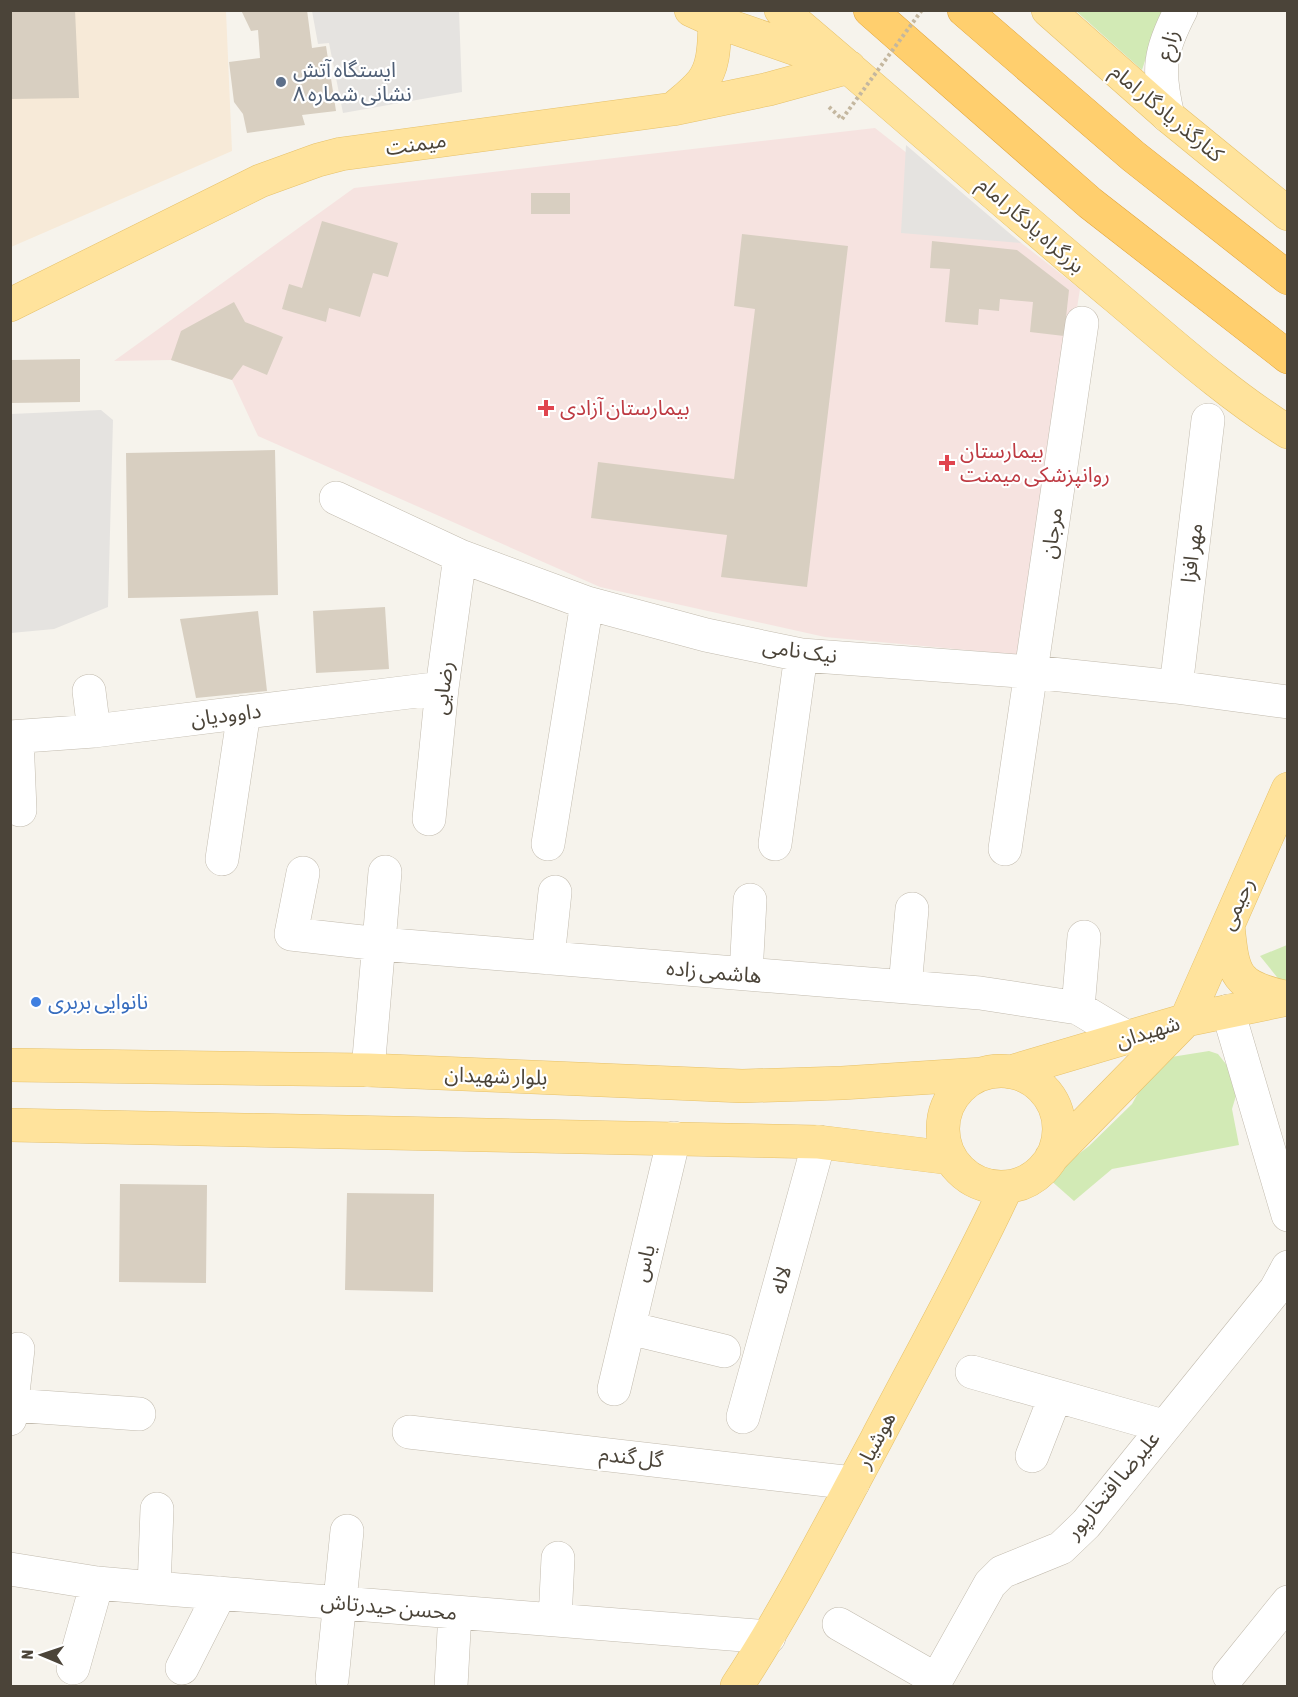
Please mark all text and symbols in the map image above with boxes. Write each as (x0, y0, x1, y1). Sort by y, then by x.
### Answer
street label: زارع (1151, 27, 1187, 64)
place label: ایستگاه آتش نشانی شماره ۸ (293, 57, 412, 106)
street label: کنارگذر یادگار امام (1103, 58, 1229, 170)
marker: ایستگاه آتش نشانی شماره ۸ (274, 75, 288, 89)
street label: میمنت (384, 127, 448, 159)
street label: بزرگراه یادگار امام (970, 171, 1090, 281)
place label: بیمارستان آزادی (560, 395, 690, 420)
marker: بیمارستان آزادی (537, 399, 555, 417)
place label: بیمارستان روانپزشکی میمنت (960, 438, 1110, 488)
marker: بیمارستان روانپزشکی میمنت (938, 454, 956, 472)
street label: مرجان (1036, 506, 1067, 560)
street label: مهر افزا (1175, 522, 1208, 584)
street label: نیک نامی (761, 633, 839, 668)
street label: رضایی (427, 660, 458, 716)
street label: داوودیان (189, 698, 262, 731)
street label: رحیمی (1214, 874, 1259, 934)
street label: هاشمی زاده (665, 955, 763, 988)
place label: نانوایی بربری (48, 989, 148, 1014)
marker: نانوایی بربری (29, 995, 43, 1009)
street label: شهیدان (1113, 1010, 1183, 1053)
street label: بلوار شهیدان (444, 1061, 548, 1090)
street label: یاس (627, 1242, 660, 1284)
street label: لاله (765, 1263, 795, 1296)
street label: هوشیار (850, 1407, 901, 1473)
street label: علیرضا افتخارپور (1060, 1426, 1166, 1545)
street label: گل گندم (597, 1441, 665, 1476)
street label: محسن حیدرتاش (320, 1588, 458, 1625)
north arrow (12, 1625, 72, 1685)
text: N (18, 1649, 36, 1660)

